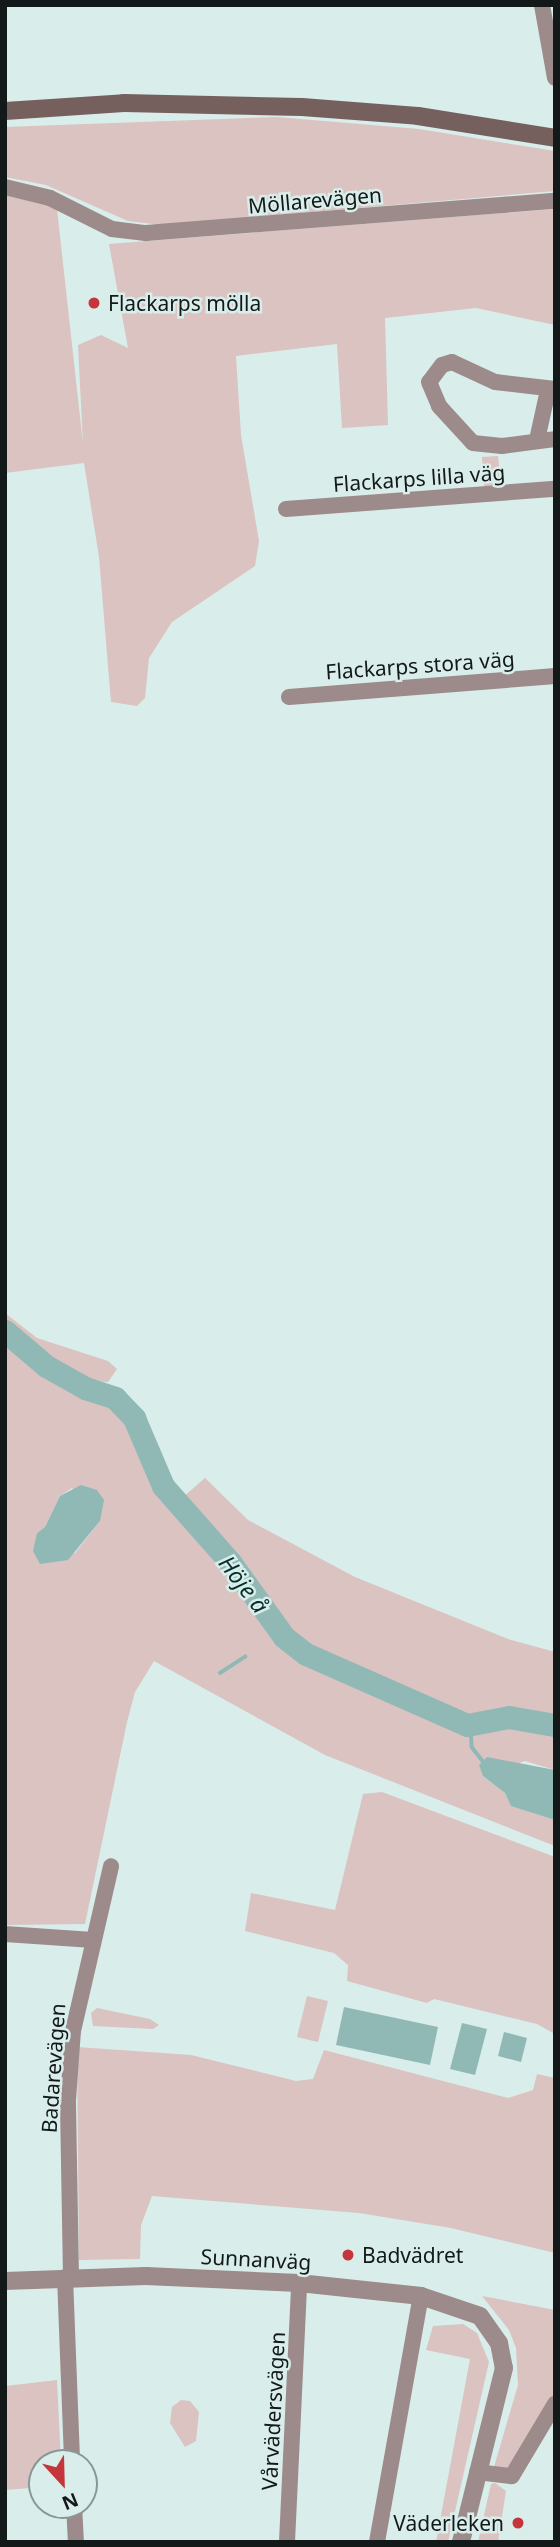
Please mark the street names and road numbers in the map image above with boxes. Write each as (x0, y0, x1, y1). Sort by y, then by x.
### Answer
street label: Möllarevägen (247, 182, 383, 218)
street label: Flackarps lilla väg (332, 459, 506, 497)
street label: Flackarps stora väg (325, 646, 515, 684)
street label: Badarevägen (36, 2002, 70, 2134)
street label: Sunnanväg (200, 2244, 312, 2274)
street label: Vårvädersvägen (256, 2331, 290, 2491)

